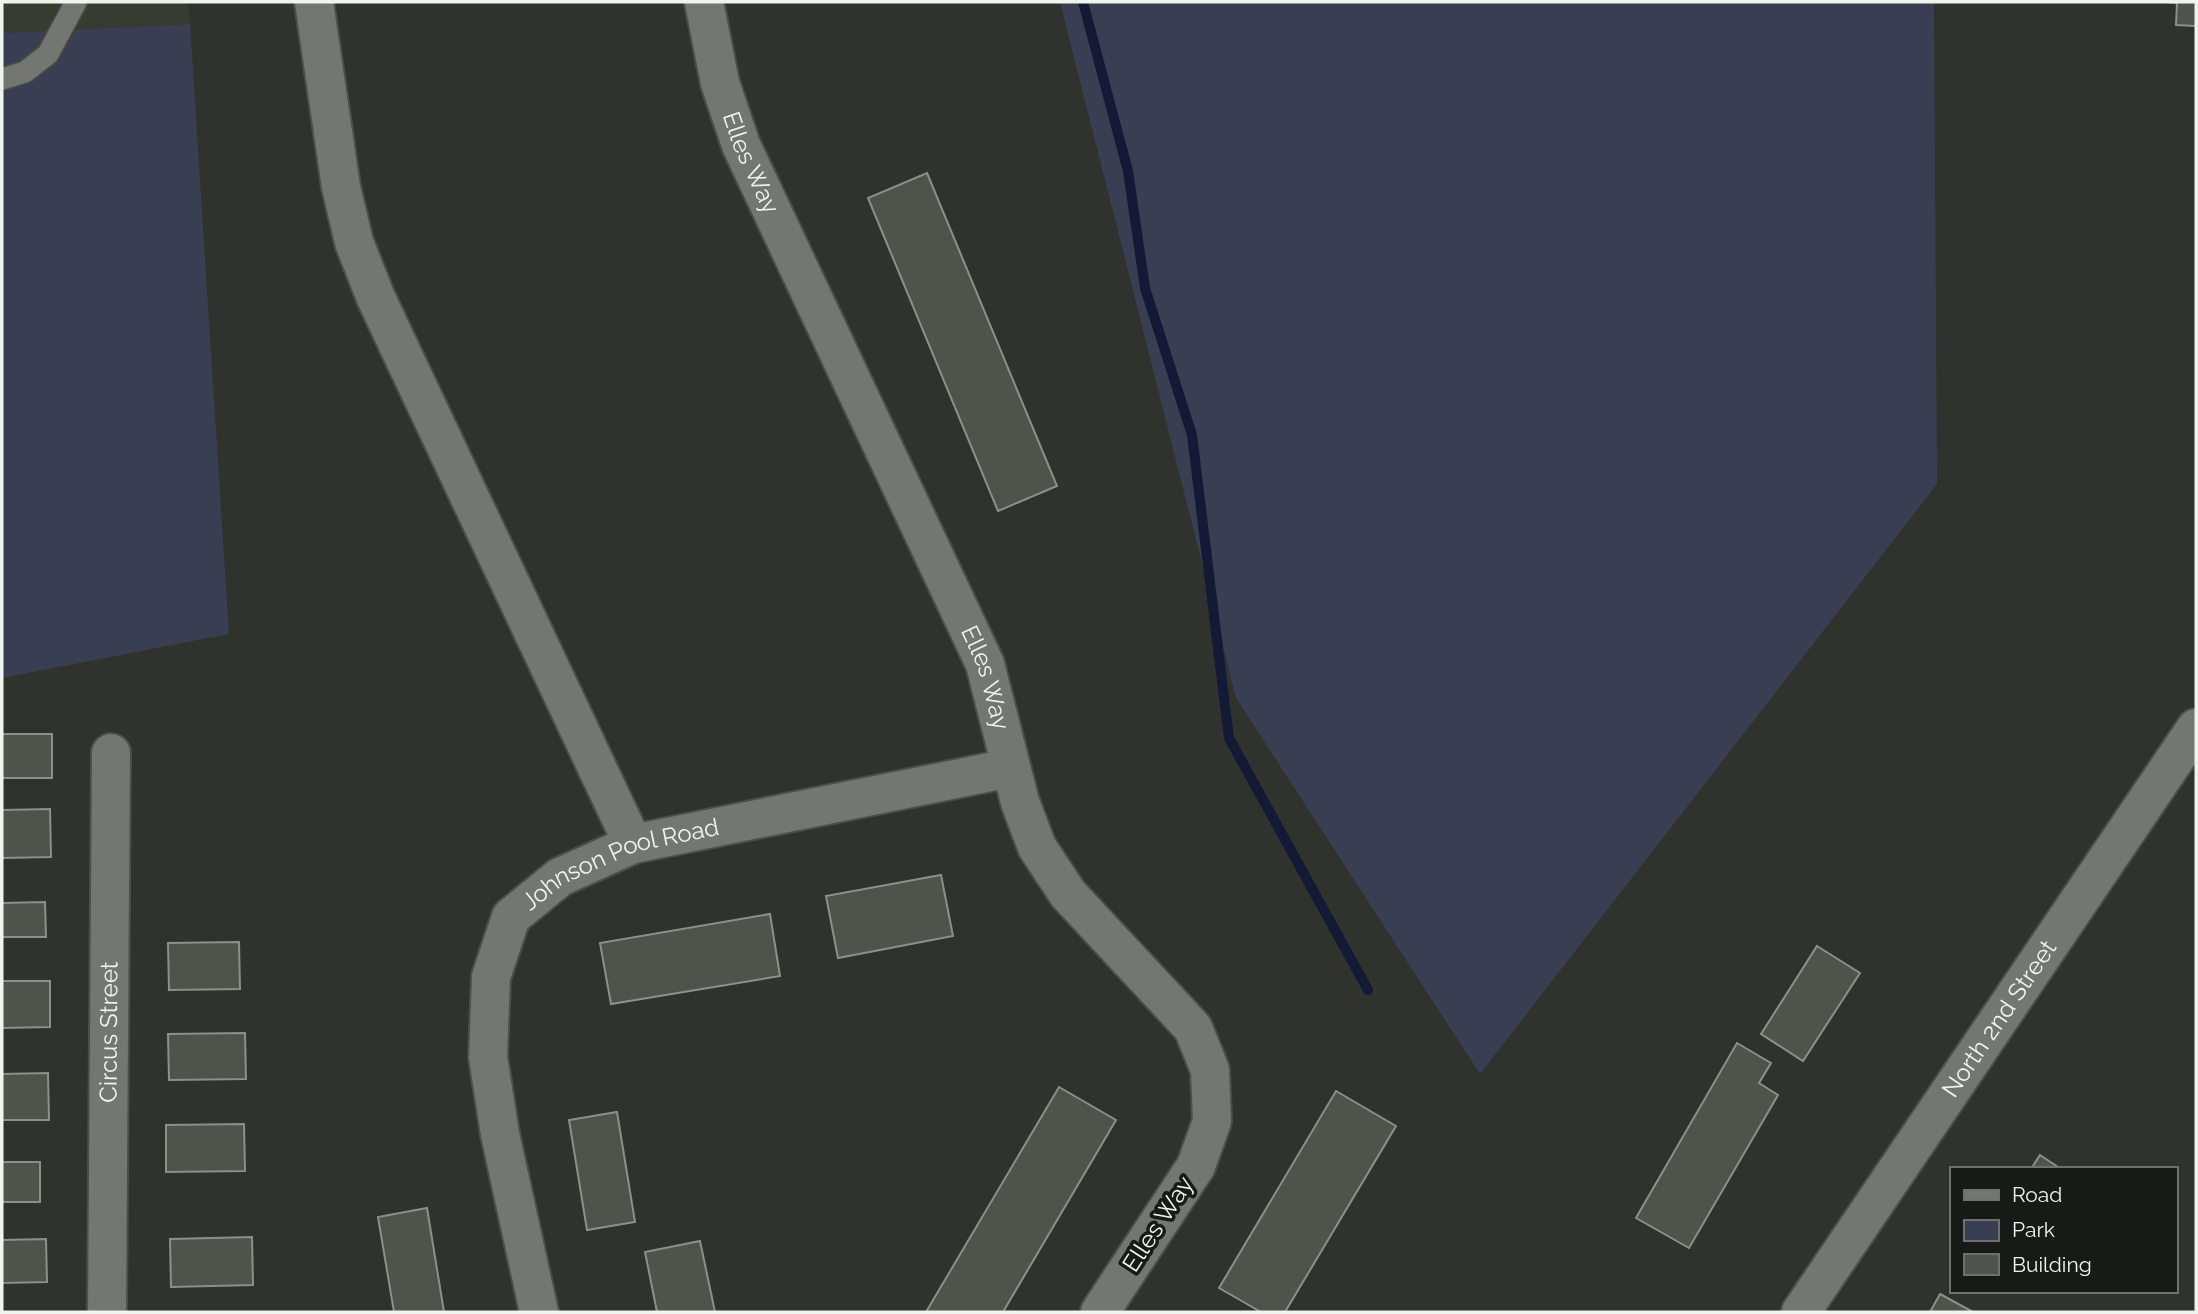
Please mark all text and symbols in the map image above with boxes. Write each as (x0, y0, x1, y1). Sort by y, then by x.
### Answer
street label: Elles Way (717, 108, 786, 218)
street label: Elles Way (955, 621, 1016, 733)
street label: Johnson Pool Road (516, 812, 721, 916)
street label: North 2nd Street (1936, 934, 2062, 1103)
street label: Circus Street (93, 961, 124, 1103)
legend (1950, 1167, 2177, 1293)
street label: Elles Way (1116, 1170, 1199, 1277)
text: Road (2012, 1182, 2062, 1207)
text: Park (2012, 1217, 2055, 1242)
text: Building (2012, 1252, 2092, 1277)

